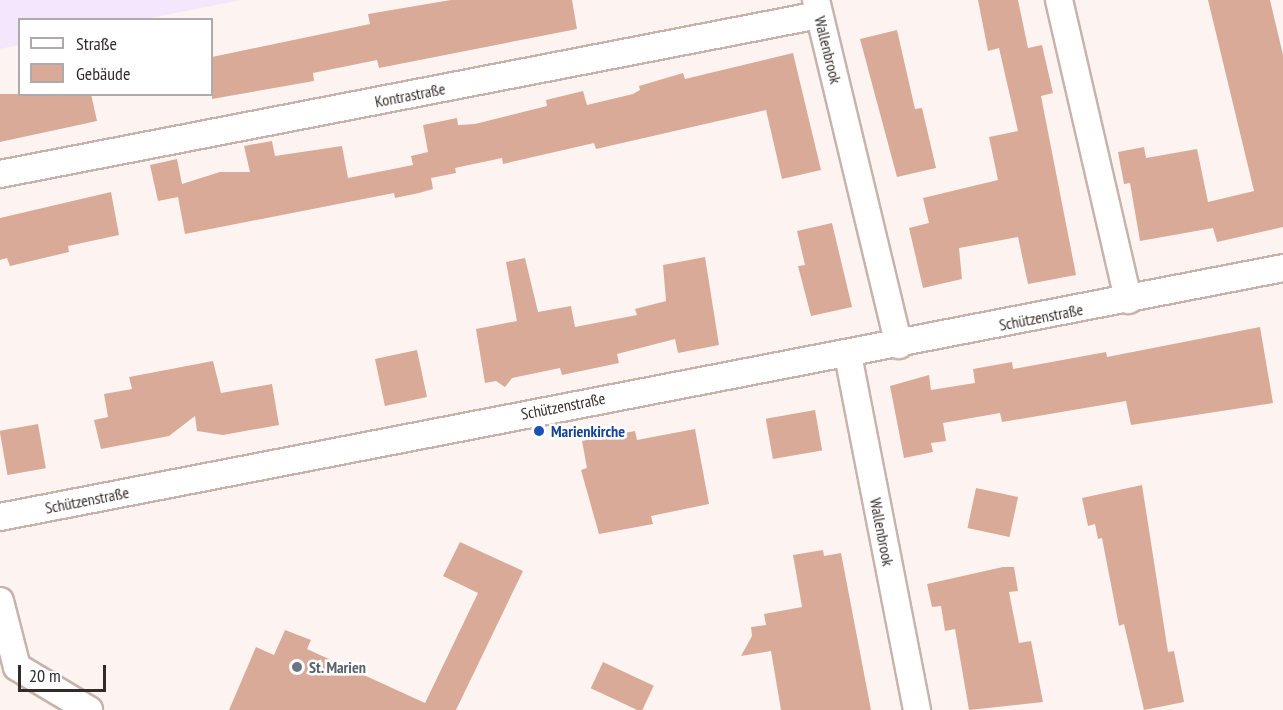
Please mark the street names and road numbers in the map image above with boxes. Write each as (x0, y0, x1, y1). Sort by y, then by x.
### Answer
street label: Wallenbrook (810, 14, 846, 86)
street label: Kontrastraße (373, 79, 447, 111)
street label: Schützenstraße (997, 299, 1085, 335)
street label: Schützenstraße (519, 388, 607, 424)
street label: Schützenstraße (43, 482, 131, 518)
street label: Wallenbrook (866, 496, 898, 568)

